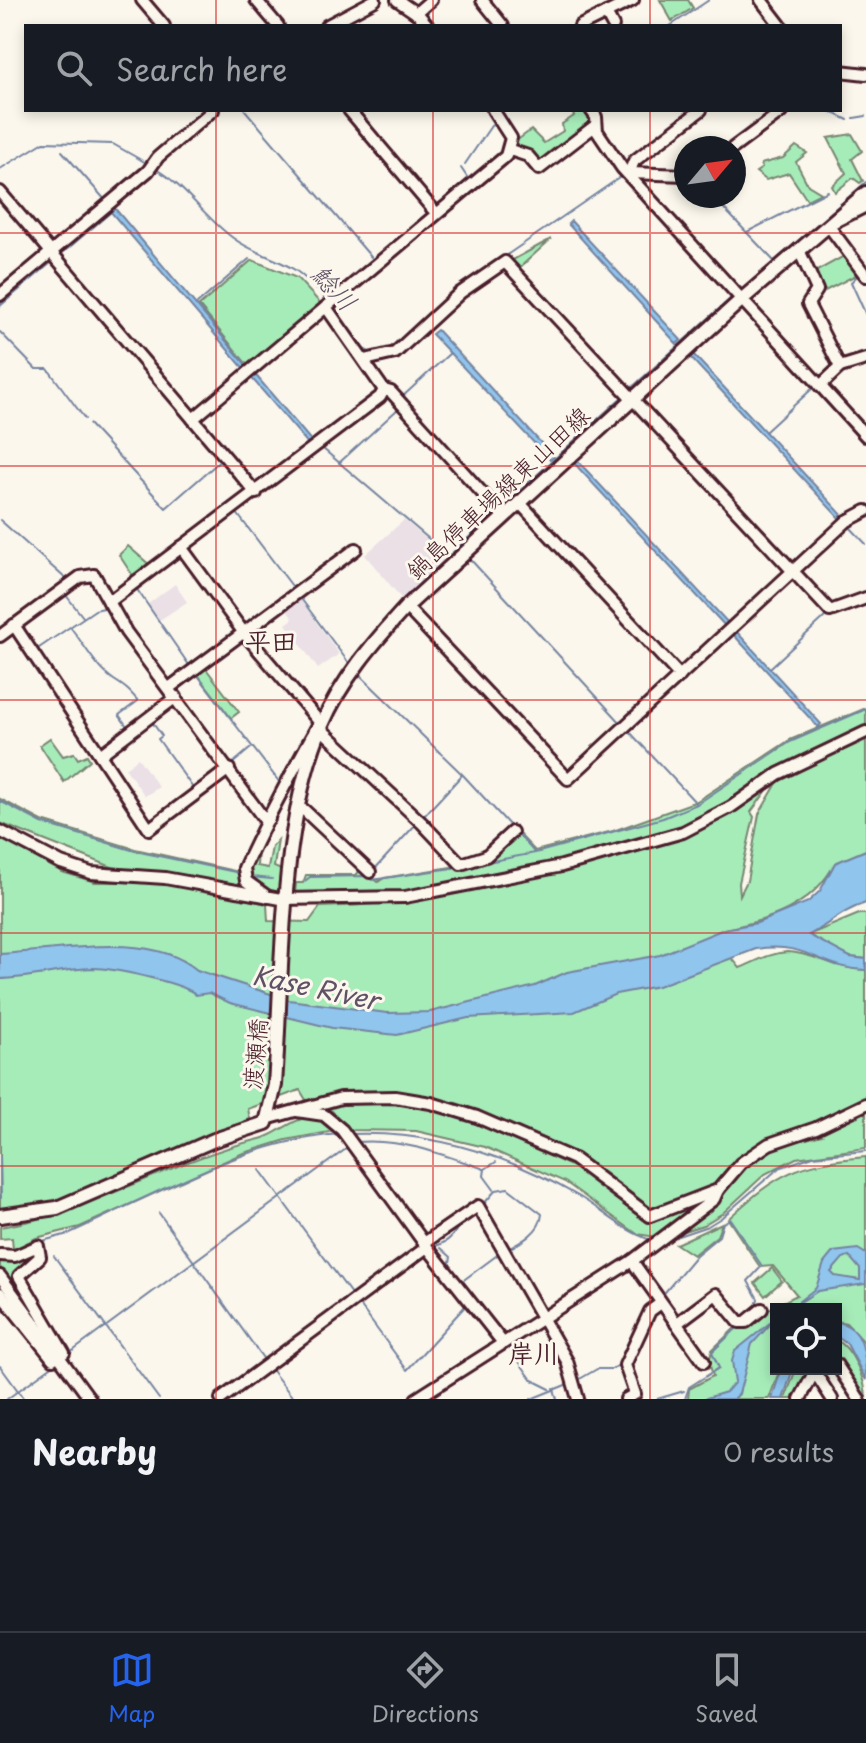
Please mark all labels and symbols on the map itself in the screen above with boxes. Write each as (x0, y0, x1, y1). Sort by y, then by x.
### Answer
north arrow (674, 136, 746, 208)
water label: 鯰川 (303, 255, 367, 319)
street label: 鍋島停車場線東山田線 (397, 397, 597, 587)
district label: 平田 (245, 621, 297, 660)
water label: Kase River (249, 955, 387, 1020)
street label: 渡瀬橋 (233, 1017, 275, 1091)
district label: 岸川 (508, 1333, 560, 1372)

